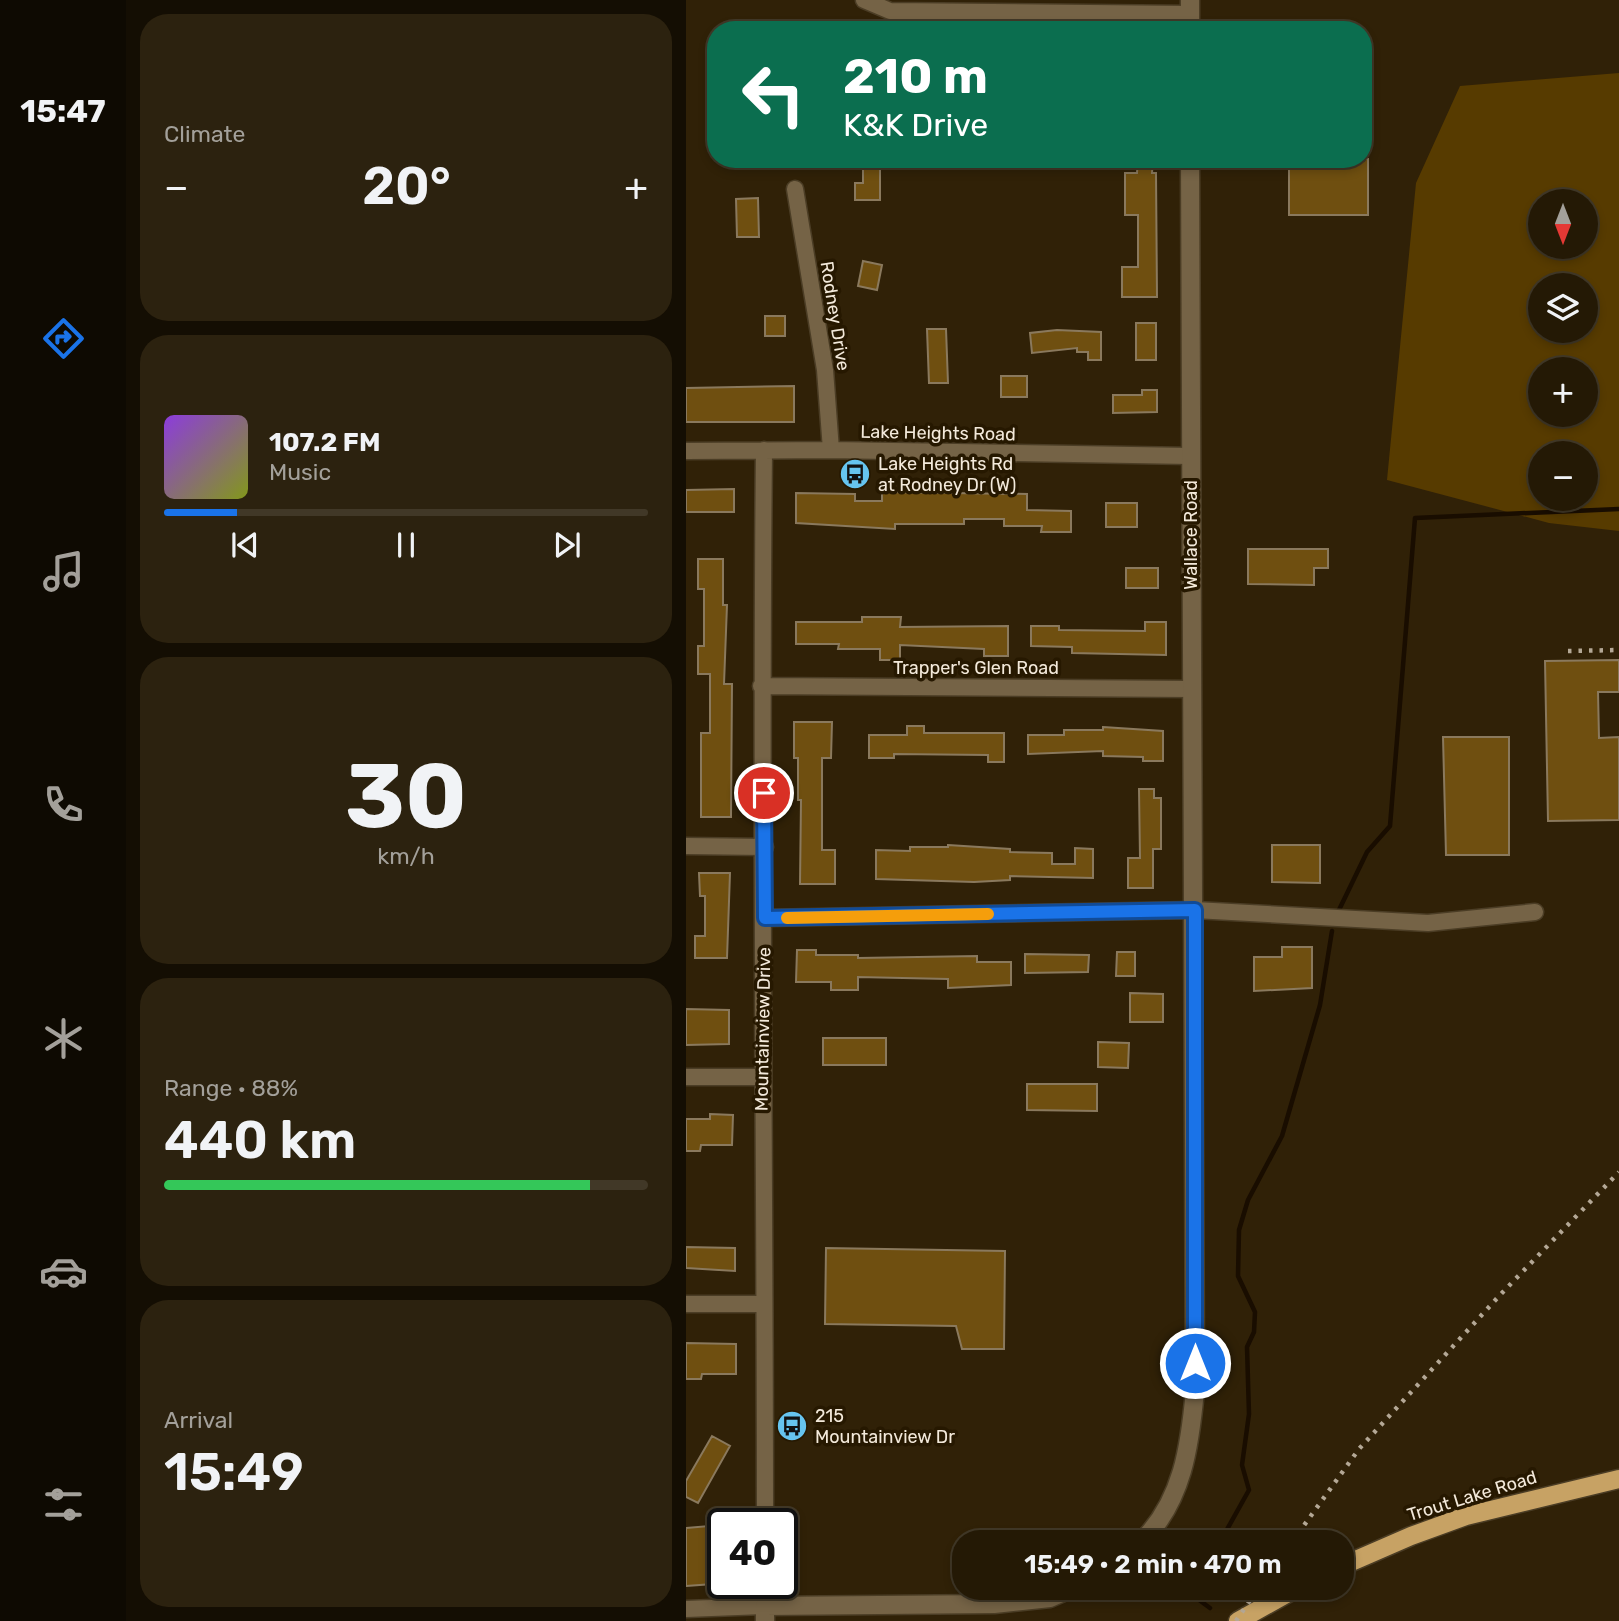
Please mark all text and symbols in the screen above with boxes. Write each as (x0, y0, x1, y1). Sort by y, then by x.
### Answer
text: 210 m (843, 47, 988, 105)
icon: left (728, 49, 819, 140)
text: 15:47 (20, 92, 106, 130)
text: K&K Drive (843, 106, 988, 144)
text: Climate (164, 120, 245, 148)
text: 20° (362, 155, 451, 217)
text: − (164, 164, 189, 210)
text: + (624, 164, 648, 210)
north arrow (1528, 189, 1598, 259)
map controls (1528, 189, 1598, 511)
street label: Rodney Drive (815, 260, 855, 372)
button: layers (1528, 273, 1598, 343)
icon: directions (39, 314, 88, 363)
button: + (1528, 357, 1598, 427)
street label: Lake Heights Road (860, 421, 1016, 445)
text: 107.2 FM (269, 427, 380, 458)
button: − (1528, 441, 1598, 511)
place label: Lake Heights Rd at Rodney Dr (W) (878, 453, 1016, 496)
bus stop icon: Lake Heights Rd at Rodney Dr (W) (838, 457, 872, 491)
text: Music (269, 458, 331, 486)
street label: Wallace Road (1180, 480, 1202, 590)
icon: previous (226, 526, 264, 564)
icon: pause (387, 526, 425, 564)
icon: next (548, 526, 586, 564)
icon: music (39, 547, 88, 596)
street label: Trapper's Glen Road (893, 657, 1059, 679)
text: 30 (345, 742, 467, 850)
pin (734, 763, 794, 823)
icon: arrive (745, 774, 783, 812)
icon: phone (39, 780, 88, 829)
text: km/h (377, 842, 435, 870)
street label: Mountainview Drive (751, 947, 775, 1111)
icon: climate (39, 1014, 88, 1063)
text: Range · 88% (164, 1074, 298, 1102)
text: 440 km (164, 1109, 356, 1171)
icon: car (39, 1247, 88, 1296)
position arrow (1158, 1326, 1232, 1400)
place label: 215 Mountainview Dr (815, 1405, 955, 1448)
text: Arrival (164, 1406, 233, 1434)
bus stop icon: 215 Mountainview Dr (775, 1409, 809, 1443)
text: 15:49 (164, 1441, 304, 1503)
street label: Trout Lake Road (1405, 1466, 1539, 1526)
icon: filters (39, 1480, 88, 1529)
speed limit sign: 40 (707, 1508, 798, 1599)
text: 15:49 · 2 min · 470 m (1024, 1549, 1282, 1580)

